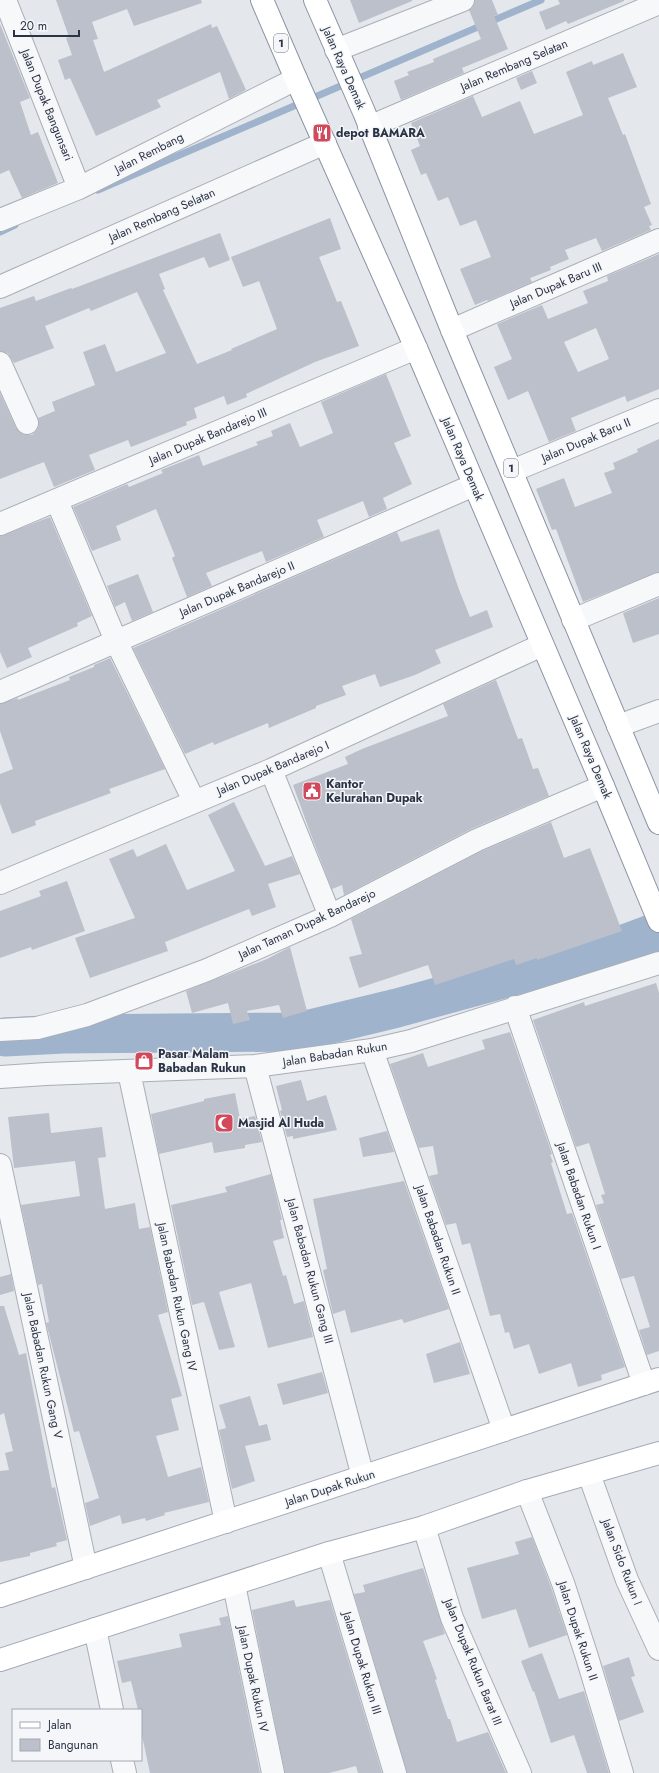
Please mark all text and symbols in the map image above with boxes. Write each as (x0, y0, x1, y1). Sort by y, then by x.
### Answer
scale bar (14, 12, 79, 38)
text: 20 m (20, 17, 47, 35)
street label: Jalan Raya Demak (317, 22, 371, 113)
road number: 1 (274, 34, 288, 52)
street label: Jalan Rembang Selatan (456, 34, 570, 97)
street label: Jalan Dupak Bangunsari (16, 45, 78, 164)
restaurant icon: depot BAMARA (311, 122, 333, 144)
place label: depot BAMARA (336, 124, 425, 142)
street label: Jalan Rembang (110, 128, 187, 179)
street label: Jalan Rembang Selatan (104, 183, 218, 247)
street label: Jalan Dupak Baru III (505, 258, 605, 313)
street label: Jalan Dupak Bandarejo III (144, 403, 270, 470)
street label: Jalan Raya Demak (437, 413, 489, 504)
street label: Jalan Dupak Baru II (537, 413, 633, 468)
road number: 1 (504, 459, 518, 477)
street label: Jalan Dupak Bandarejo II (175, 557, 297, 622)
street label: Jalan Raya Demak (565, 711, 617, 802)
street label: Jalan Dupak Bandarejo I (212, 736, 332, 801)
place label: Kantor Kelurahan Dupak (326, 775, 423, 807)
public building icon: Kantor Kelurahan Dupak (301, 780, 323, 802)
street label: Jalan Taman Dupak Bandarejo (234, 884, 379, 965)
street label: Jalan Babadan Rukun (280, 1037, 388, 1071)
place label: Pasar Malam Babadan Rukun (158, 1045, 246, 1077)
shop icon: Pasar Malam Babadan Rukun (133, 1050, 155, 1072)
mosque icon: Masjid Al Huda (213, 1112, 235, 1134)
place label: Masjid Al Huda (238, 1114, 324, 1132)
street label: Jalan Babadan Rukun I (552, 1138, 606, 1252)
street label: Jalan Babadan Rukun II (410, 1181, 465, 1297)
street label: Jalan Babadan Rukun Gang III (281, 1194, 338, 1346)
street label: Jalan Babadan Rukun Gang IV (152, 1219, 202, 1373)
street label: Jalan Babadan Rukun Gang V (18, 1289, 67, 1441)
street label: Jalan Dupak Rukun (281, 1465, 377, 1512)
street label: Jalan Sido Rukun I (597, 1514, 647, 1608)
street label: Jalan Dupak Rukun II (553, 1577, 603, 1683)
street label: Jalan Dupak Rukun Barat III (439, 1594, 507, 1728)
street label: Jalan Dupak Rukun III (337, 1608, 386, 1716)
street label: Jalan Dupak Rukun IV (233, 1622, 273, 1734)
legend (12, 1709, 142, 1761)
text: Jalan (46, 1716, 71, 1734)
text: Bangunan (48, 1736, 98, 1754)

